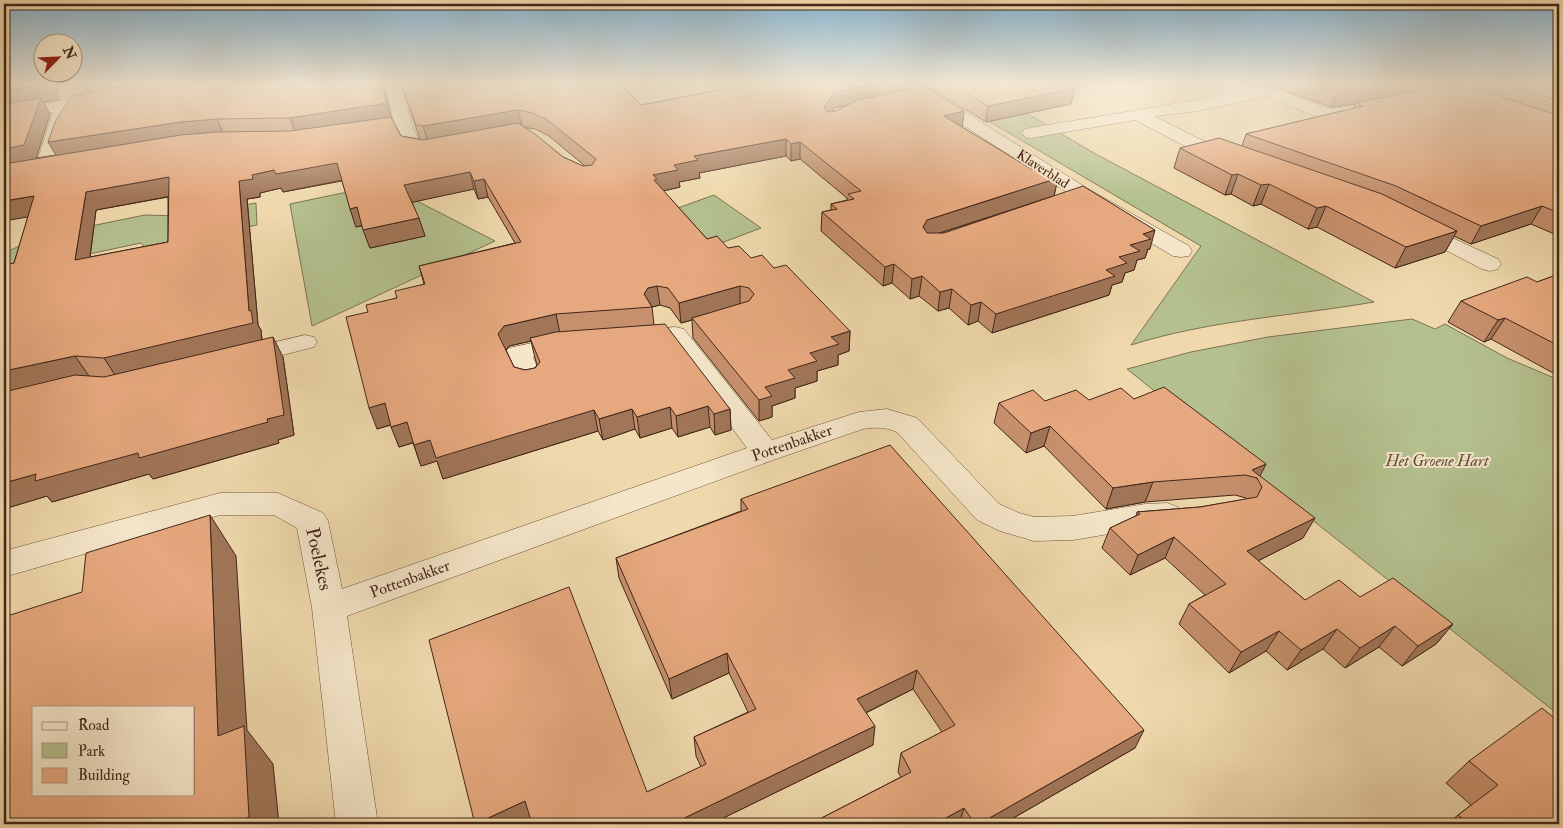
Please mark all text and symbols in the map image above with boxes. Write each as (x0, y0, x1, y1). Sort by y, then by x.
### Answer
north arrow (32, 32, 82, 82)
text: N (59, 43, 80, 63)
street label: Klaverblad (1014, 146, 1072, 192)
street label: Pottenbakker (749, 420, 835, 466)
park label: Het Groene Hart (1384, 451, 1490, 471)
street label: Poelekes (300, 525, 338, 593)
street label: Pottenbakker (367, 555, 453, 603)
legend (32, 706, 195, 796)
text: Road (78, 716, 110, 735)
text: Park (78, 742, 105, 761)
text: Building (78, 766, 130, 785)

